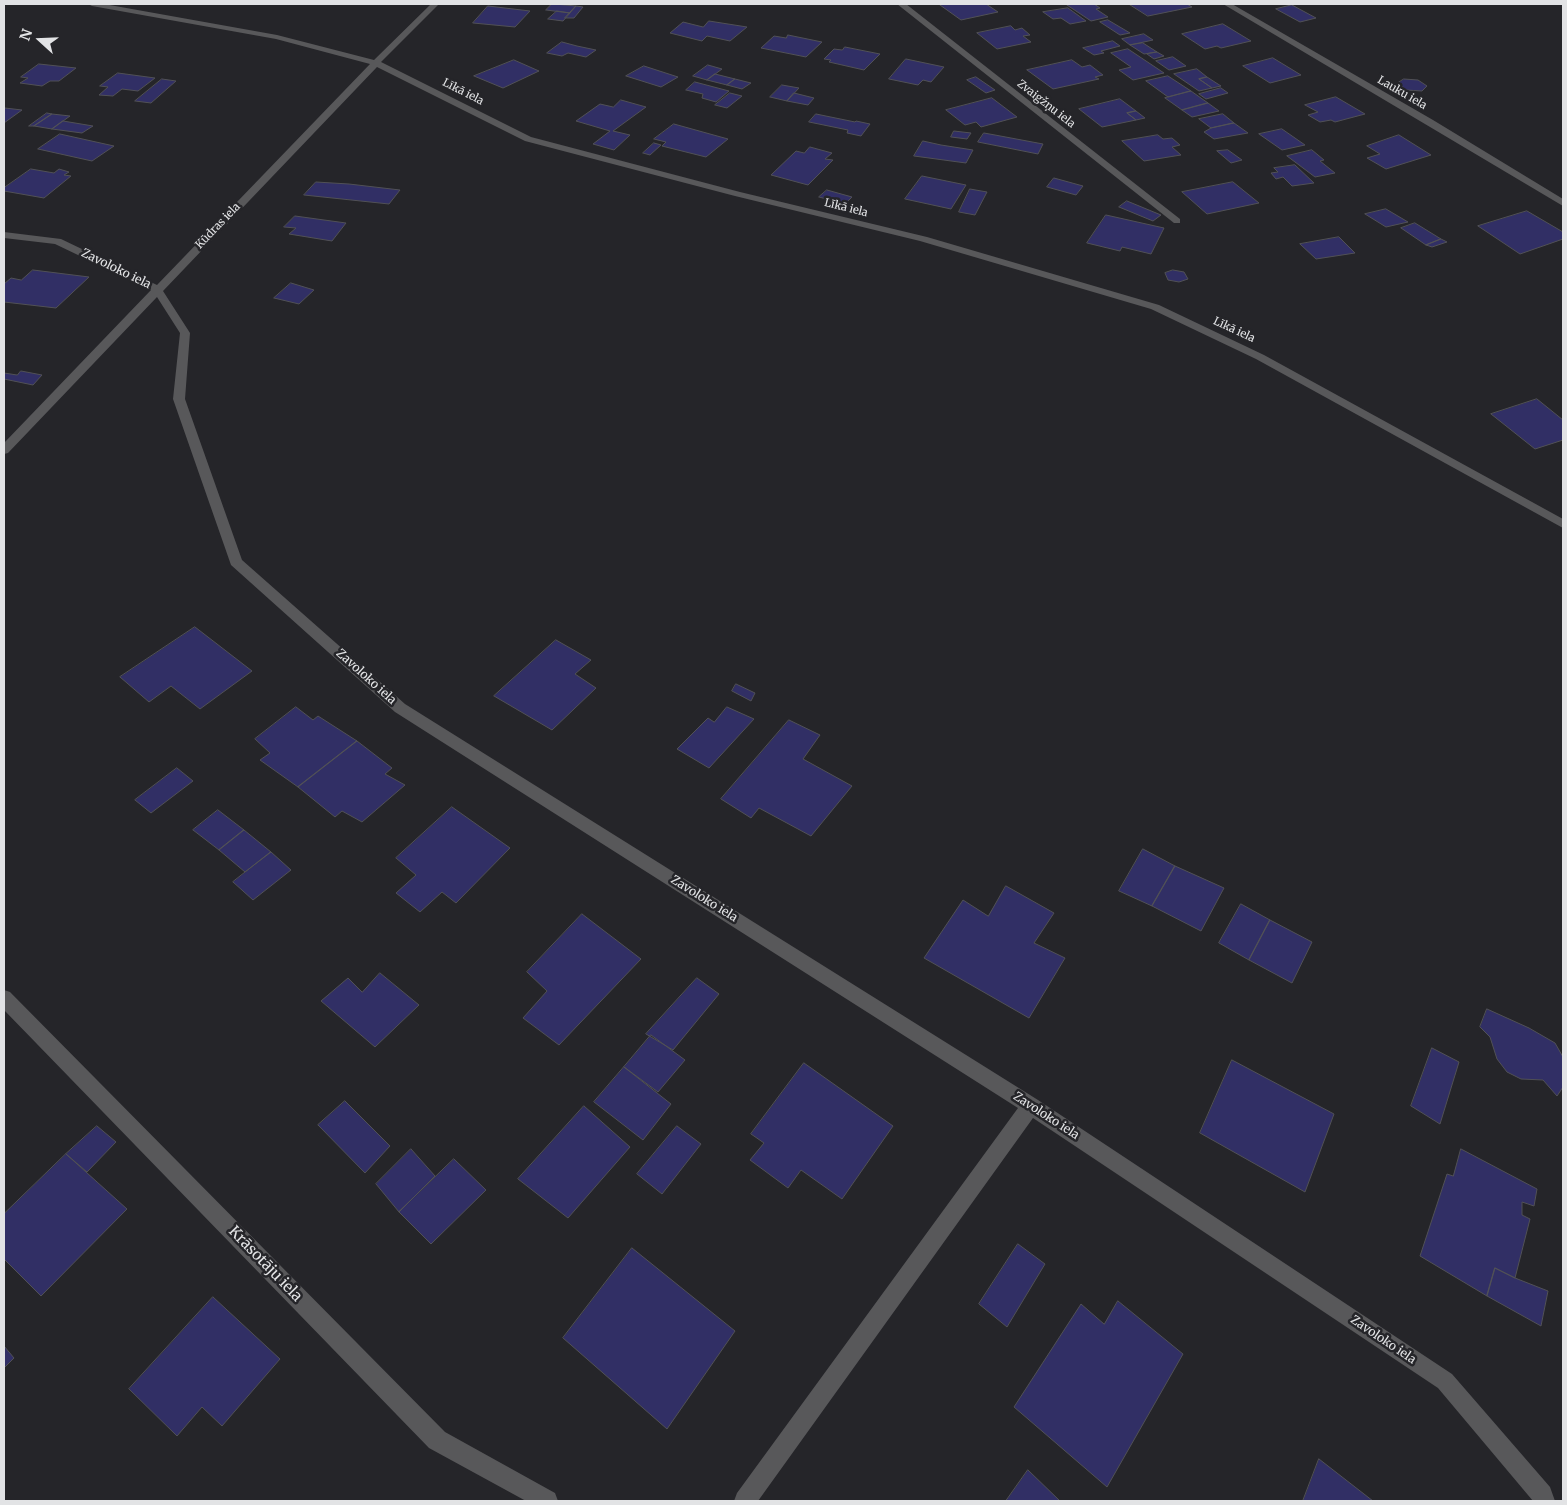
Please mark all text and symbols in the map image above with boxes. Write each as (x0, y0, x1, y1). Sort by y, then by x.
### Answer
north arrow (15, 15, 65, 65)
text: N (16, 27, 36, 43)
street label: Lauku iela (1375, 74, 1429, 112)
street label: Līkā iela (440, 76, 486, 108)
street label: Zvaigžņu iela (1014, 77, 1078, 131)
street label: Līkā iela (823, 196, 869, 220)
street label: Kūdras iela (193, 200, 243, 252)
street label: Zavoloko iela (79, 246, 153, 292)
street label: Līkā iela (1211, 315, 1257, 345)
street label: Zavoloko iela (333, 646, 399, 708)
street label: Zavoloko iela (668, 873, 740, 925)
street label: Zavoloko iela (1010, 1089, 1082, 1143)
street label: Krāsotāju iela (224, 1222, 306, 1306)
street label: Zavoloko iela (1348, 1313, 1418, 1367)

